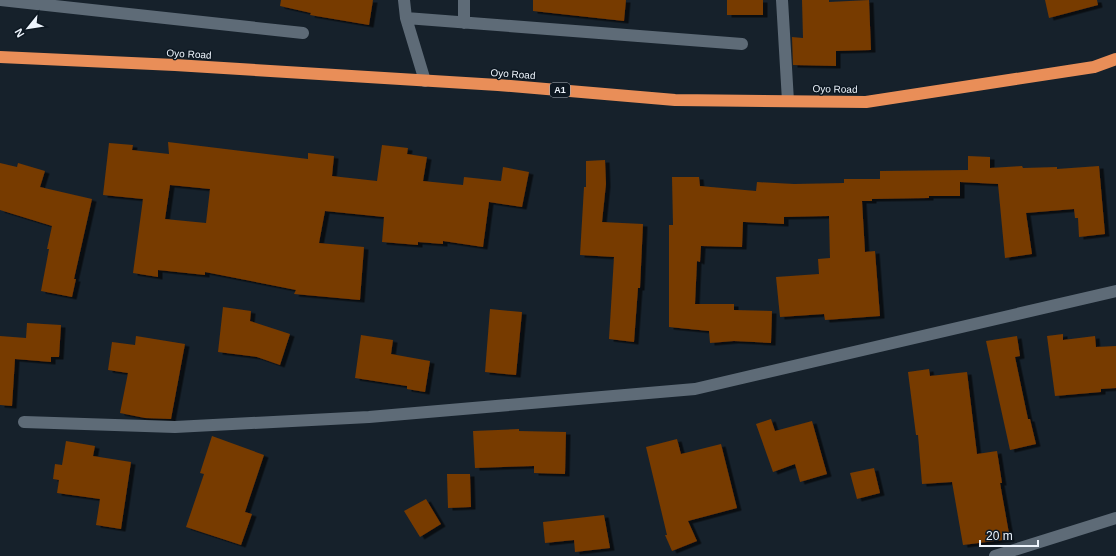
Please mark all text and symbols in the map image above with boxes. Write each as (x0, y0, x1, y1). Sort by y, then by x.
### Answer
north arrow (8, 8, 48, 48)
text: N (12, 27, 27, 39)
street label: Oyo Road (166, 47, 212, 61)
street label: Oyo Road (490, 67, 536, 81)
road number: A1 (550, 83, 570, 97)
street label: Oyo Road (812, 83, 858, 95)
scale bar (980, 522, 1038, 548)
text: 20 m (986, 529, 1013, 543)

